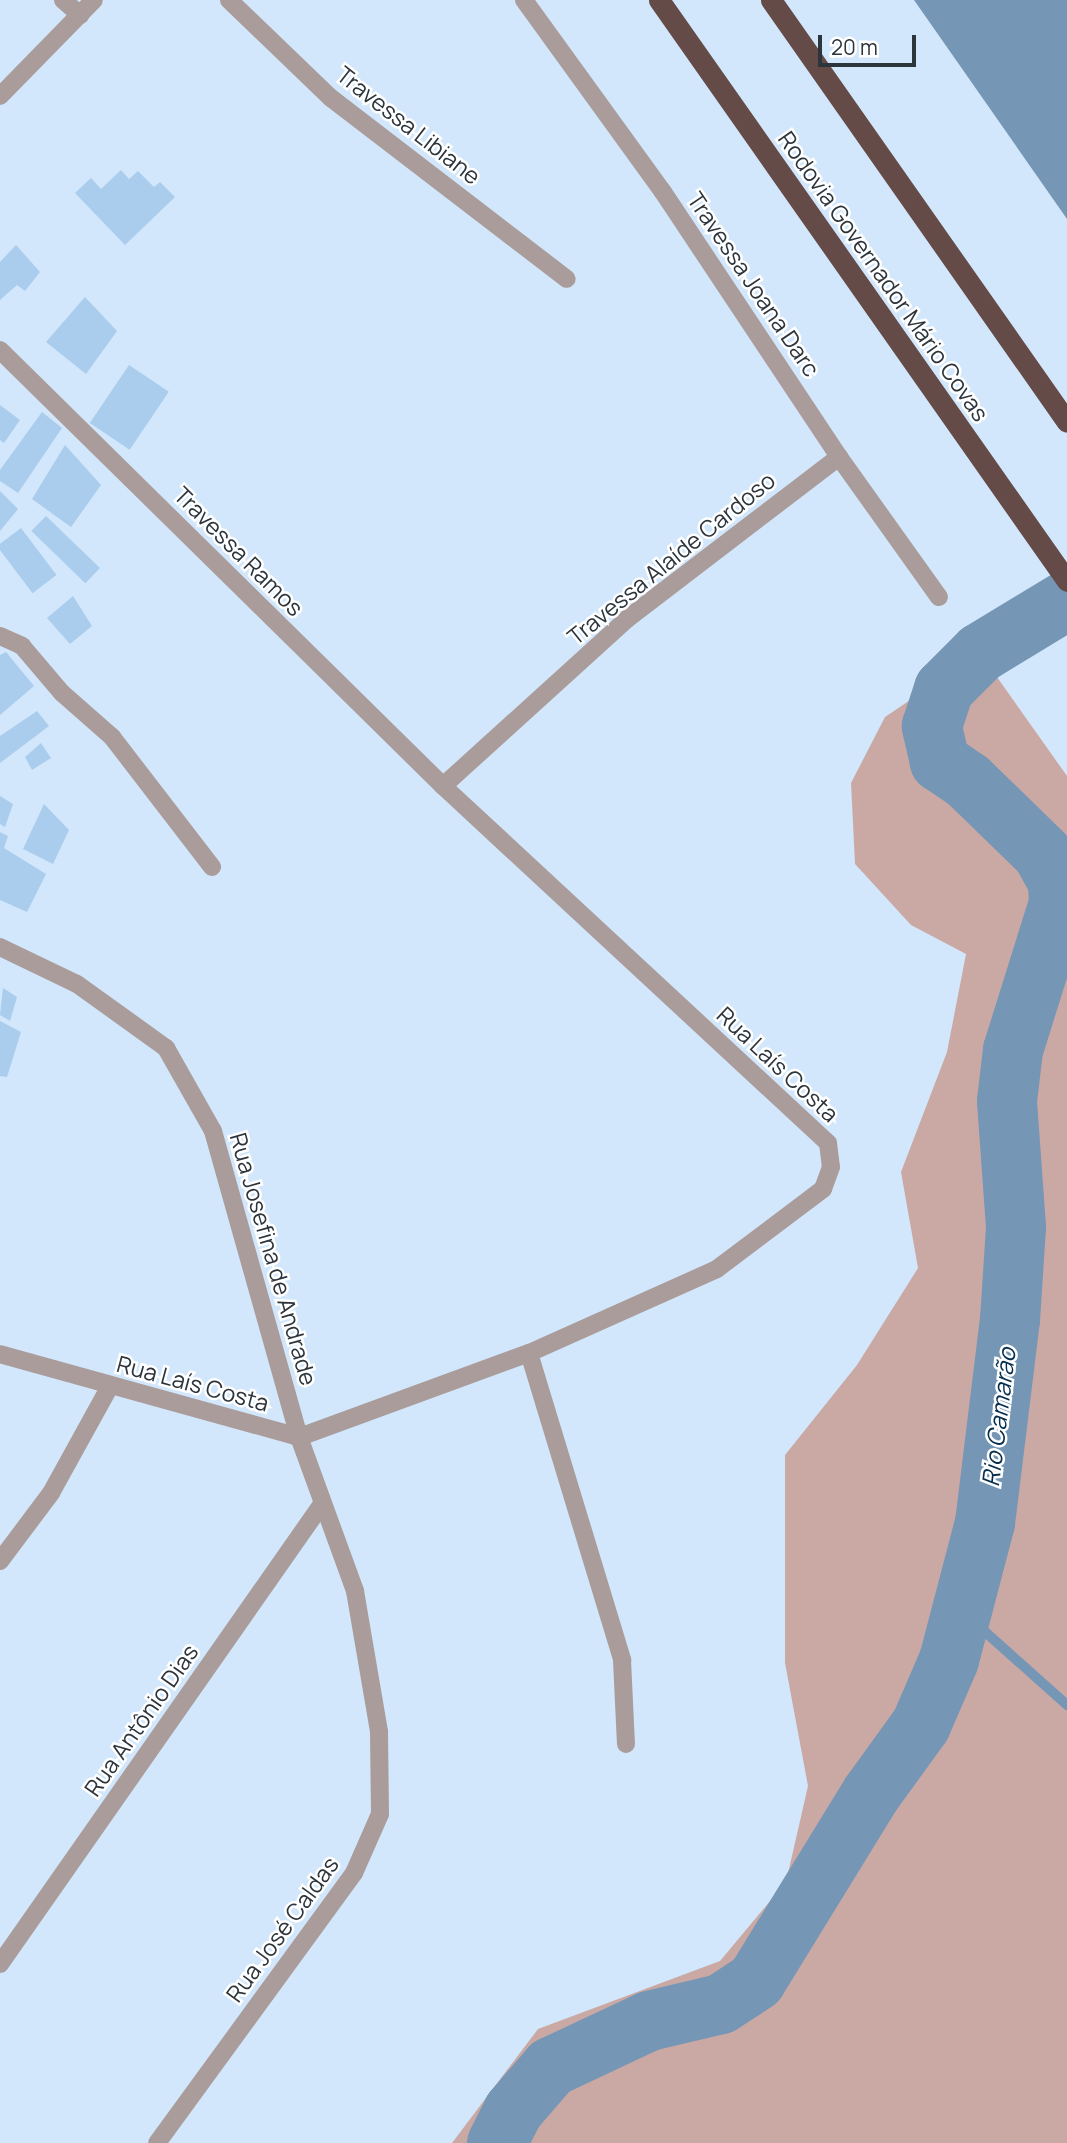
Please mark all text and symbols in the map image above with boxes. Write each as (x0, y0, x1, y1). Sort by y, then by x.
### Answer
scale bar (822, 21, 920, 65)
text: 20 m (831, 33, 878, 61)
street label: Travessa Libiane (332, 60, 486, 190)
street label: Rodovia Governador Mário Covas (773, 126, 995, 426)
street label: Travessa Joana Darc (682, 187, 826, 381)
street label: Travessa Alaíde Cardoso (562, 466, 780, 650)
street label: Travessa Ramos (169, 481, 309, 621)
street label: Rua Laís Costa (712, 1001, 844, 1127)
street label: Rua Josefina de Andrade (225, 1130, 323, 1388)
water label: Rio Camarão (975, 1346, 1021, 1488)
street label: Rua Laís Costa (114, 1349, 272, 1417)
street label: Rua Antônio Dias (78, 1639, 204, 1801)
street label: Rua José Caldas (220, 1851, 344, 2007)

